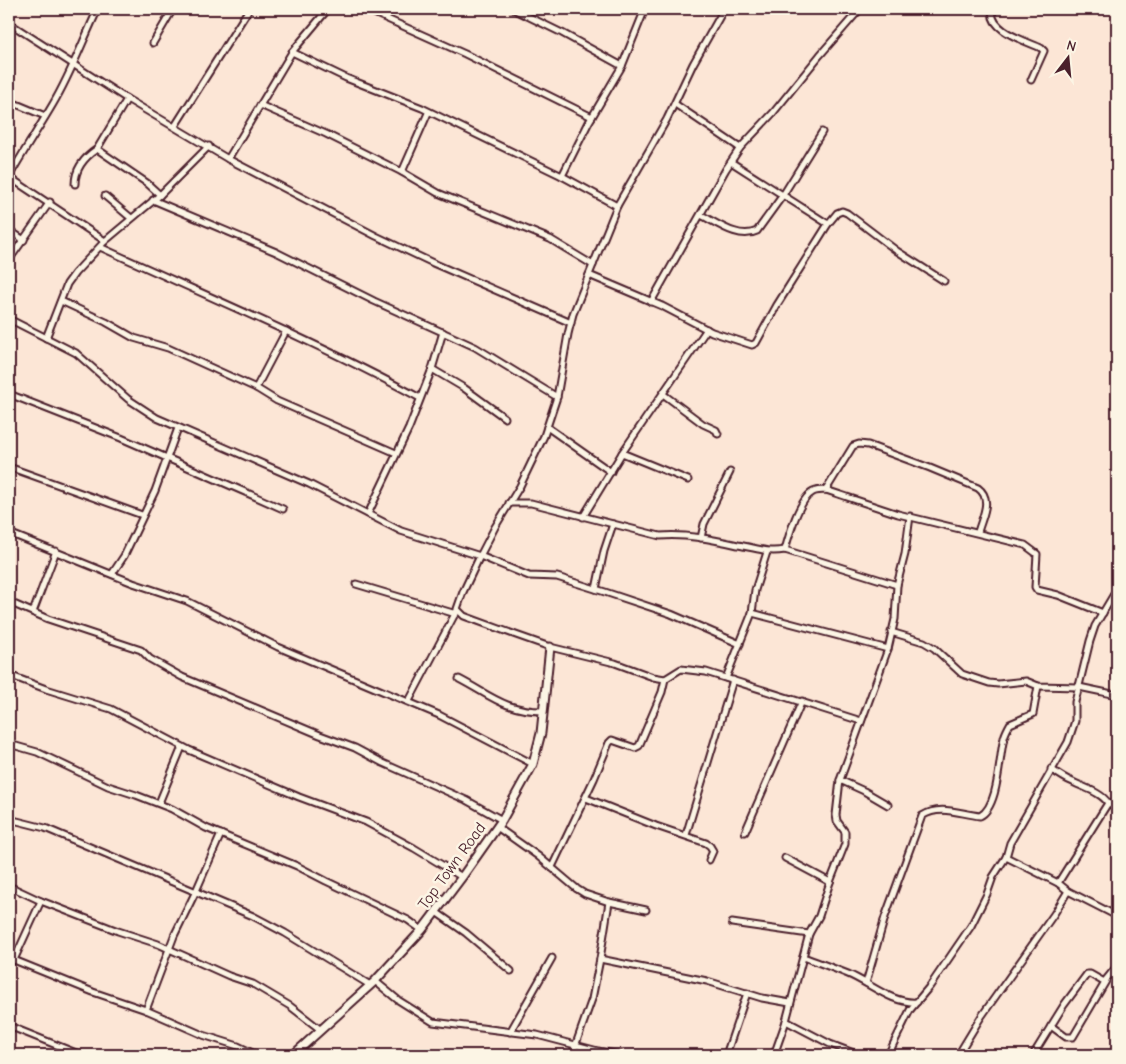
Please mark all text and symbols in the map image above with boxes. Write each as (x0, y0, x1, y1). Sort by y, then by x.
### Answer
north arrow (1044, 32, 1094, 82)
text: N (1065, 37, 1078, 55)
street label: Top Town Road (415, 819, 489, 913)

